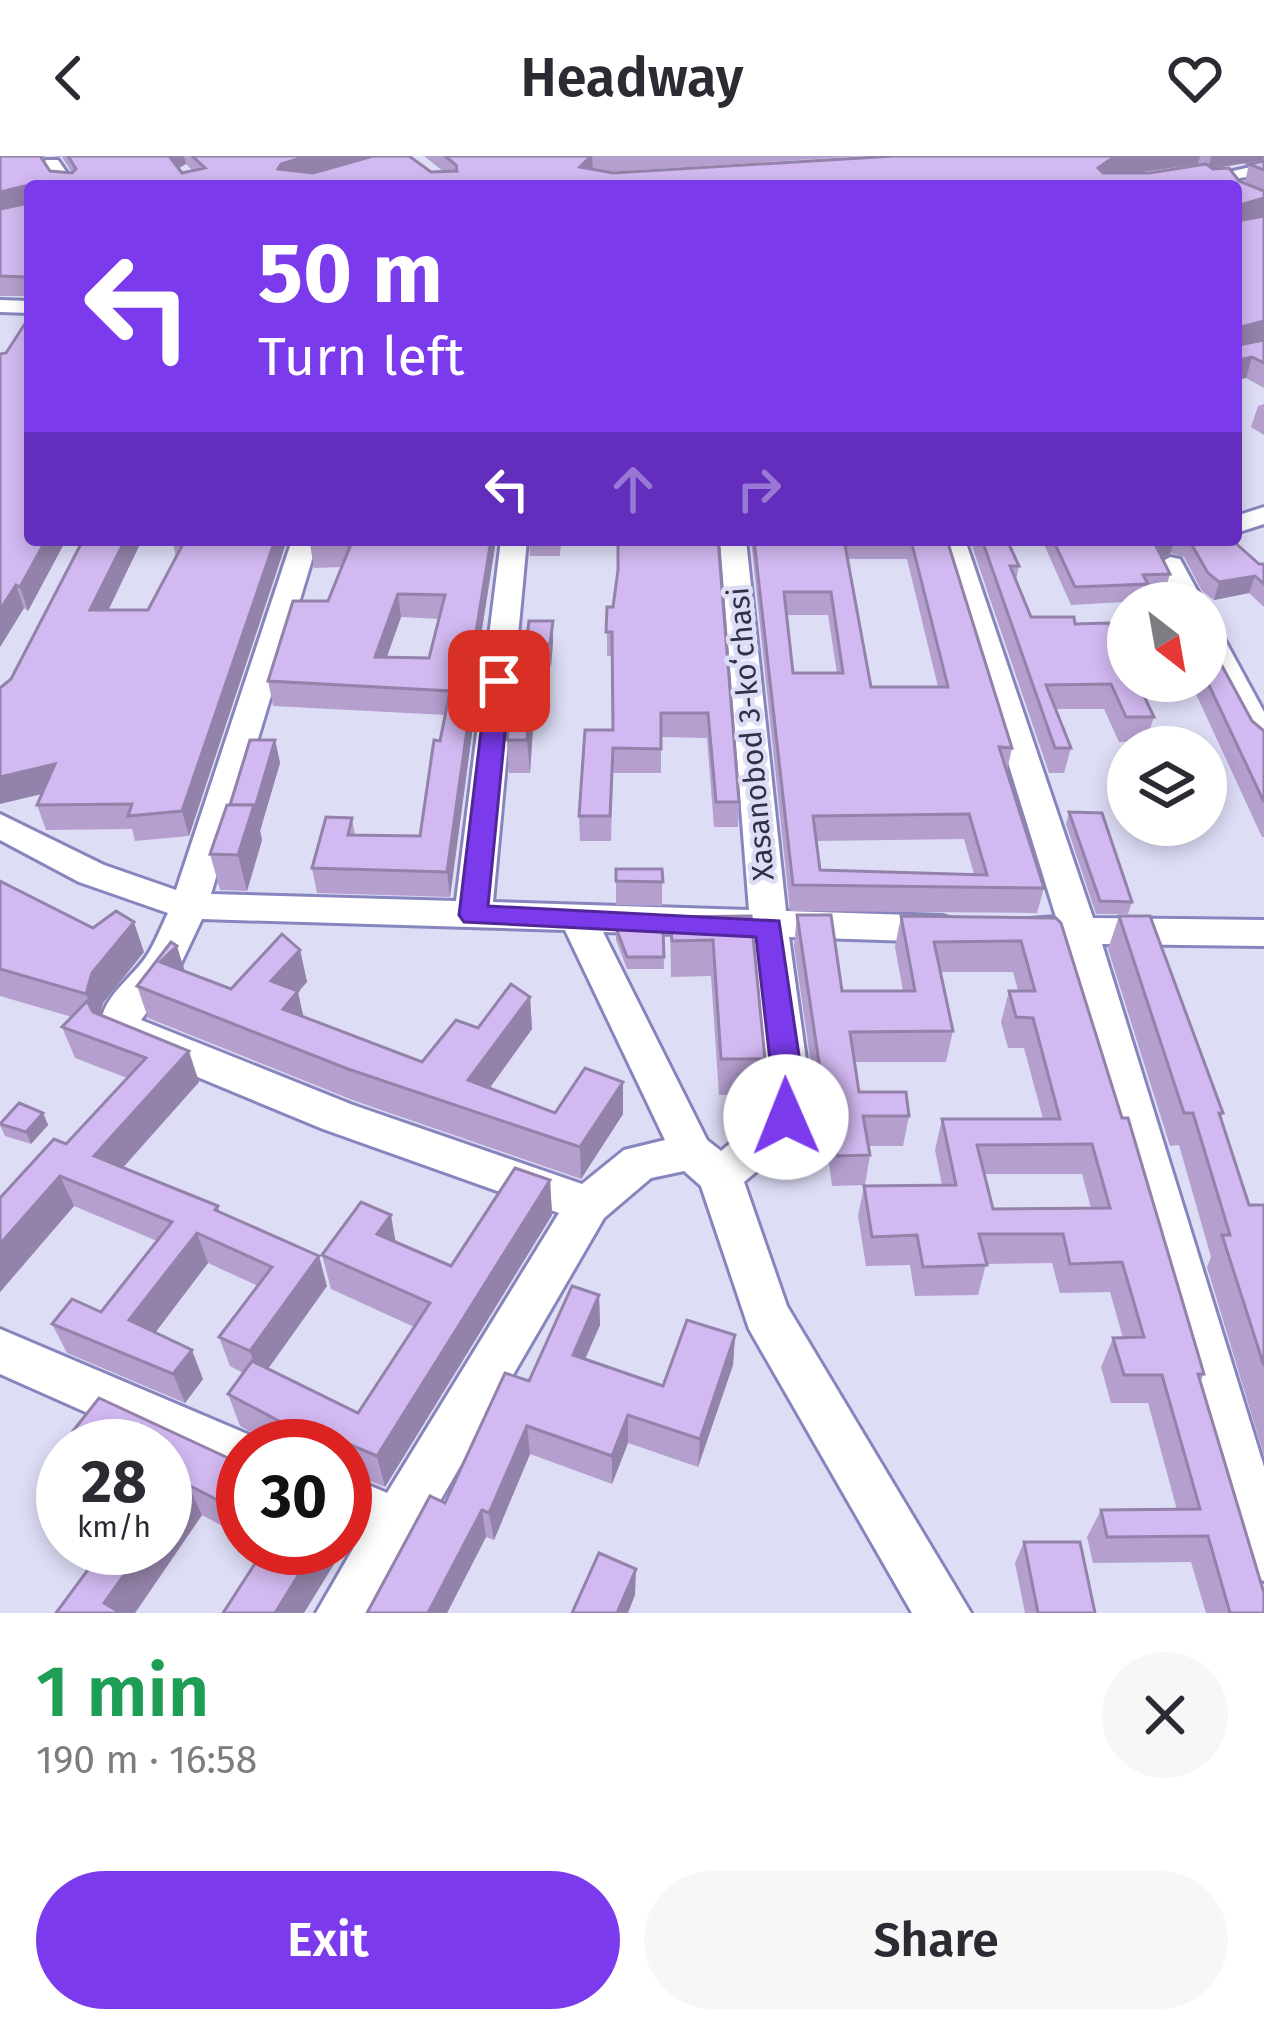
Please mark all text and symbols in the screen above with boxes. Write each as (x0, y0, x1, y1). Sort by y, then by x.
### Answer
icon: back (36, 45, 102, 111)
icon: heart (1162, 45, 1228, 111)
text: Headway (521, 46, 743, 110)
text: 50 m (258, 223, 443, 324)
icon: left (60, 228, 216, 384)
text: Turn left (258, 325, 465, 389)
icon: left (474, 456, 540, 522)
icon: ahead (600, 456, 666, 522)
icon: right (726, 456, 792, 522)
north arrow (1107, 582, 1227, 702)
map controls (1107, 582, 1227, 846)
street label: Xasanobod 3-koʻchasi (720, 586, 782, 882)
pin (448, 630, 550, 732)
icon: arrive (466, 648, 532, 714)
button: layers (1107, 726, 1227, 846)
position arrow (723, 1054, 849, 1180)
speed limit sign: 30 (216, 1419, 372, 1575)
text: 28 (81, 1446, 147, 1518)
text: km/h (77, 1509, 151, 1545)
text: 1 min (36, 1649, 209, 1735)
button: close (1102, 1652, 1228, 1778)
text: 190 m · 16:58 (36, 1737, 257, 1783)
button: Exit (36, 1871, 620, 2009)
button: Share (644, 1871, 1228, 2009)

